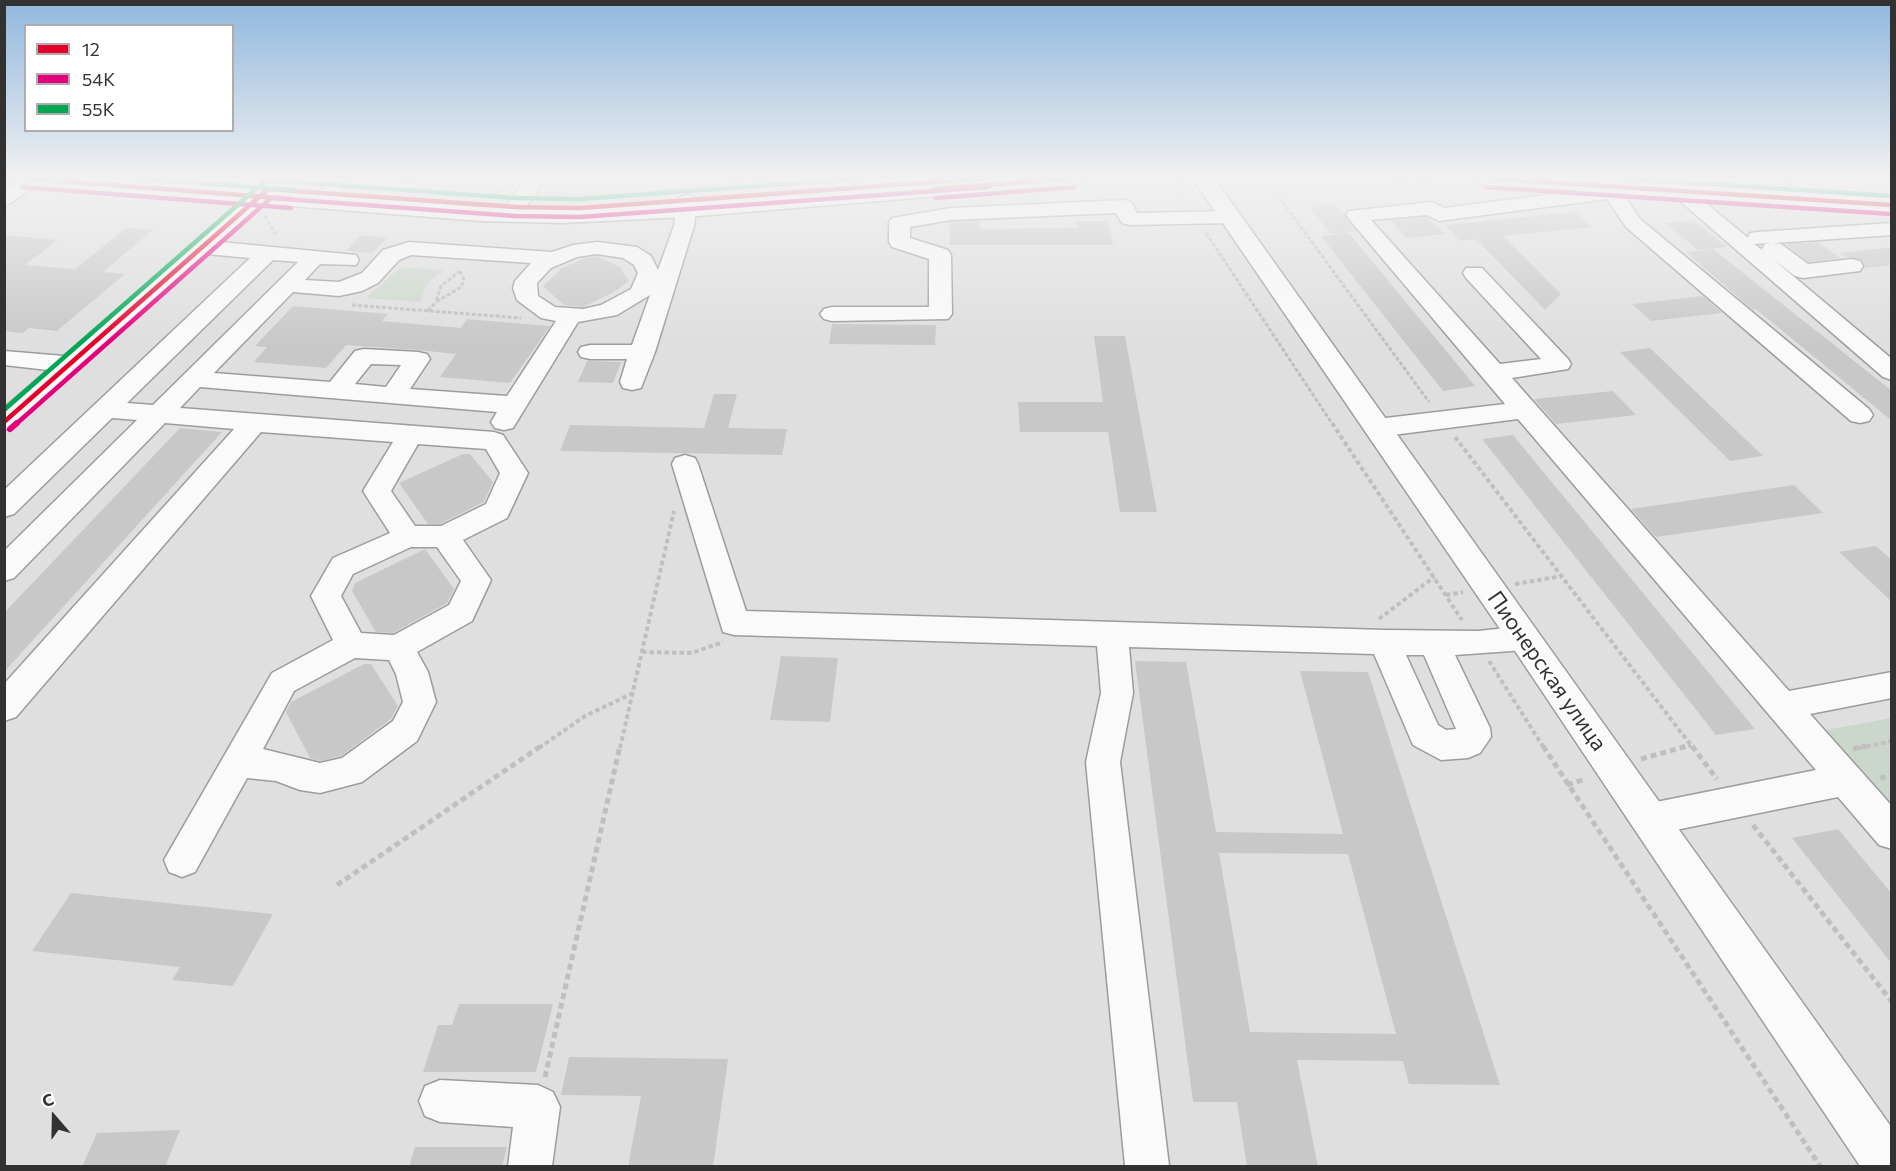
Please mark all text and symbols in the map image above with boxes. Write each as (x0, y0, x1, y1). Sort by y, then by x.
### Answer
legend (24, 24, 234, 132)
text: 12 (82, 38, 100, 60)
text: 54К (82, 68, 115, 90)
text: 55К (82, 98, 115, 120)
street label: Пионерская улица (1482, 586, 1612, 756)
north arrow (24, 1087, 84, 1147)
text: С (39, 1089, 56, 1110)

